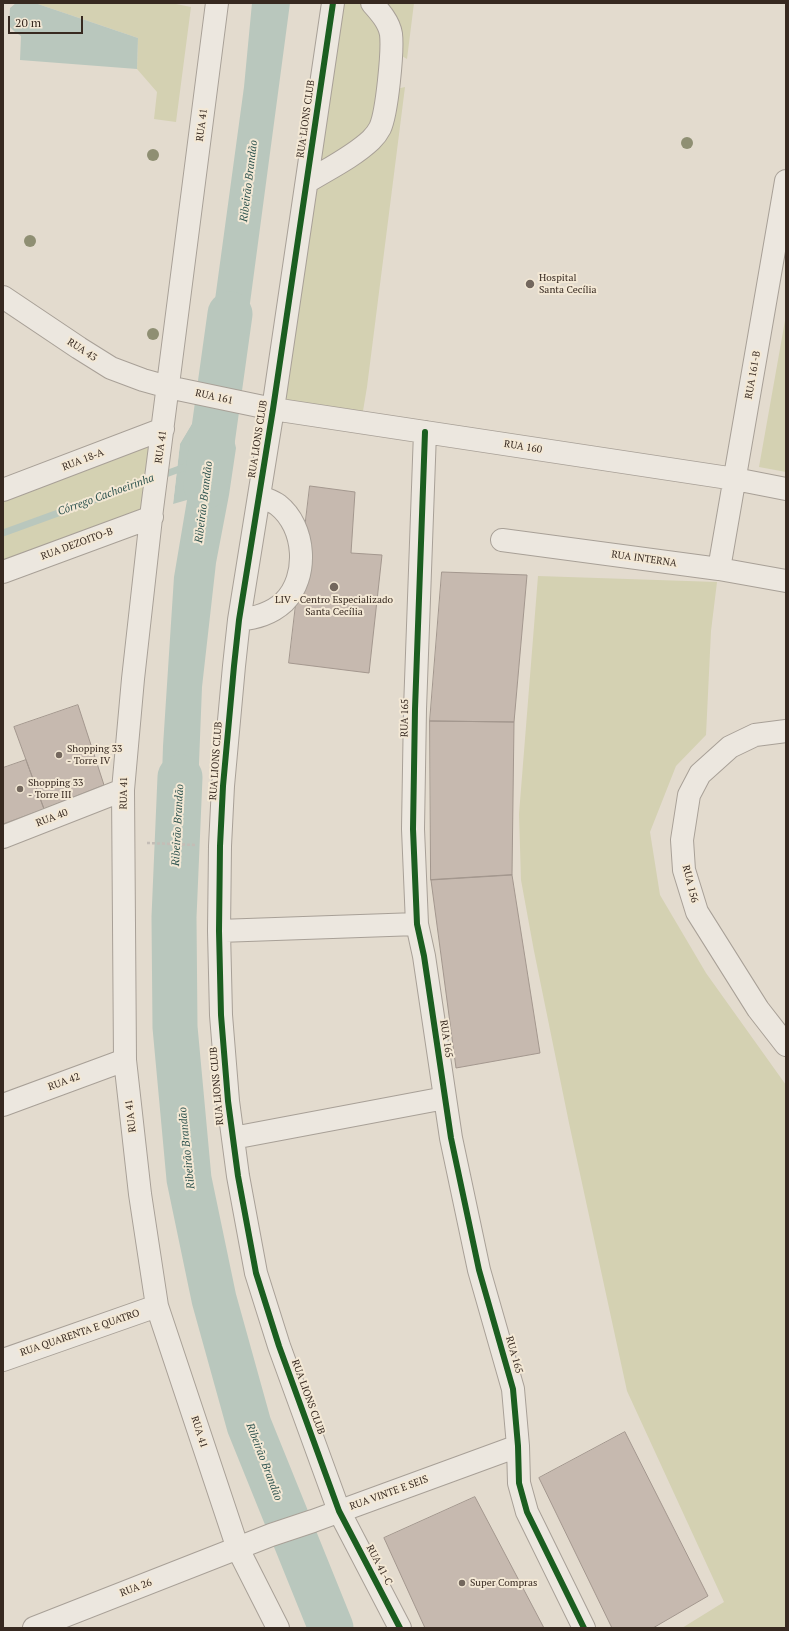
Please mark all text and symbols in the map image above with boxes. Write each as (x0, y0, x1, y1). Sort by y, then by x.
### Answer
scale bar (10, 8, 85, 34)
text: 20 m (15, 15, 41, 30)
street label: RUA LIONS CLUB (295, 79, 317, 159)
street label: RUA 41 (194, 108, 210, 142)
water label: Ribeirão Brandão (237, 139, 261, 223)
place label: Hospital Santa Cecília (539, 272, 597, 296)
marker: Hospital Santa Cecília (524, 278, 536, 290)
street label: RUA 43 (65, 336, 99, 364)
street label: RUA 161-B (743, 350, 763, 400)
street label: RUA 161 (194, 387, 234, 407)
street label: RUA LIONS CLUB (246, 399, 270, 479)
street label: RUA 41 (153, 430, 169, 464)
street label: RUA 160 (503, 438, 543, 456)
street label: RUA 18-A (60, 447, 106, 473)
water label: Ribeirão Brandão (192, 460, 216, 544)
water label: Córrego Cachoeirinha (56, 471, 156, 519)
street label: RUA DEZOITO-B (39, 525, 115, 563)
street label: RUA INTERNA (611, 548, 677, 570)
marker: LIV - Centro Especializado Santa Cecília (328, 581, 340, 593)
place label: LIV - Centro Especializado Santa Cecília (275, 594, 393, 618)
street label: RUA 165 (399, 699, 411, 737)
street label: RUA LIONS CLUB (207, 721, 225, 801)
place label: Shopping 33 - Torre IV (67, 743, 122, 766)
marker: Shopping 33 - Torre IV (54, 750, 64, 760)
street label: RUA 41 (118, 776, 130, 810)
place label: Shopping 33 - Torre III (28, 777, 83, 800)
marker: Shopping 33 - Torre III (15, 784, 25, 794)
water label: Ribeirão Brandão (169, 784, 187, 866)
street label: RUA 40 (34, 806, 70, 830)
street label: RUA 156 (680, 864, 700, 904)
street label: RUA 165 (437, 1019, 455, 1059)
street label: RUA LIONS CLUB (208, 1046, 226, 1126)
street label: RUA 42 (46, 1071, 82, 1093)
street label: RUA 41 (123, 1099, 139, 1133)
water label: Ribeirão Brandão (176, 1106, 198, 1190)
street label: RUA QUARENTA E QUATRO (19, 1307, 141, 1359)
street label: RUA 165 (503, 1335, 525, 1375)
street label: RUA LIONS CLUB (289, 1358, 327, 1436)
street label: RUA 41 (188, 1414, 210, 1450)
water label: Ribeirão Brandão (243, 1421, 285, 1503)
street label: RUA VINTE E SEIS (348, 1473, 430, 1513)
street label: RUA 41-C (363, 1543, 395, 1587)
street label: RUA 26 (118, 1576, 154, 1600)
place label: Super Compras (470, 1577, 537, 1589)
marker: Super Compras (457, 1578, 467, 1588)

